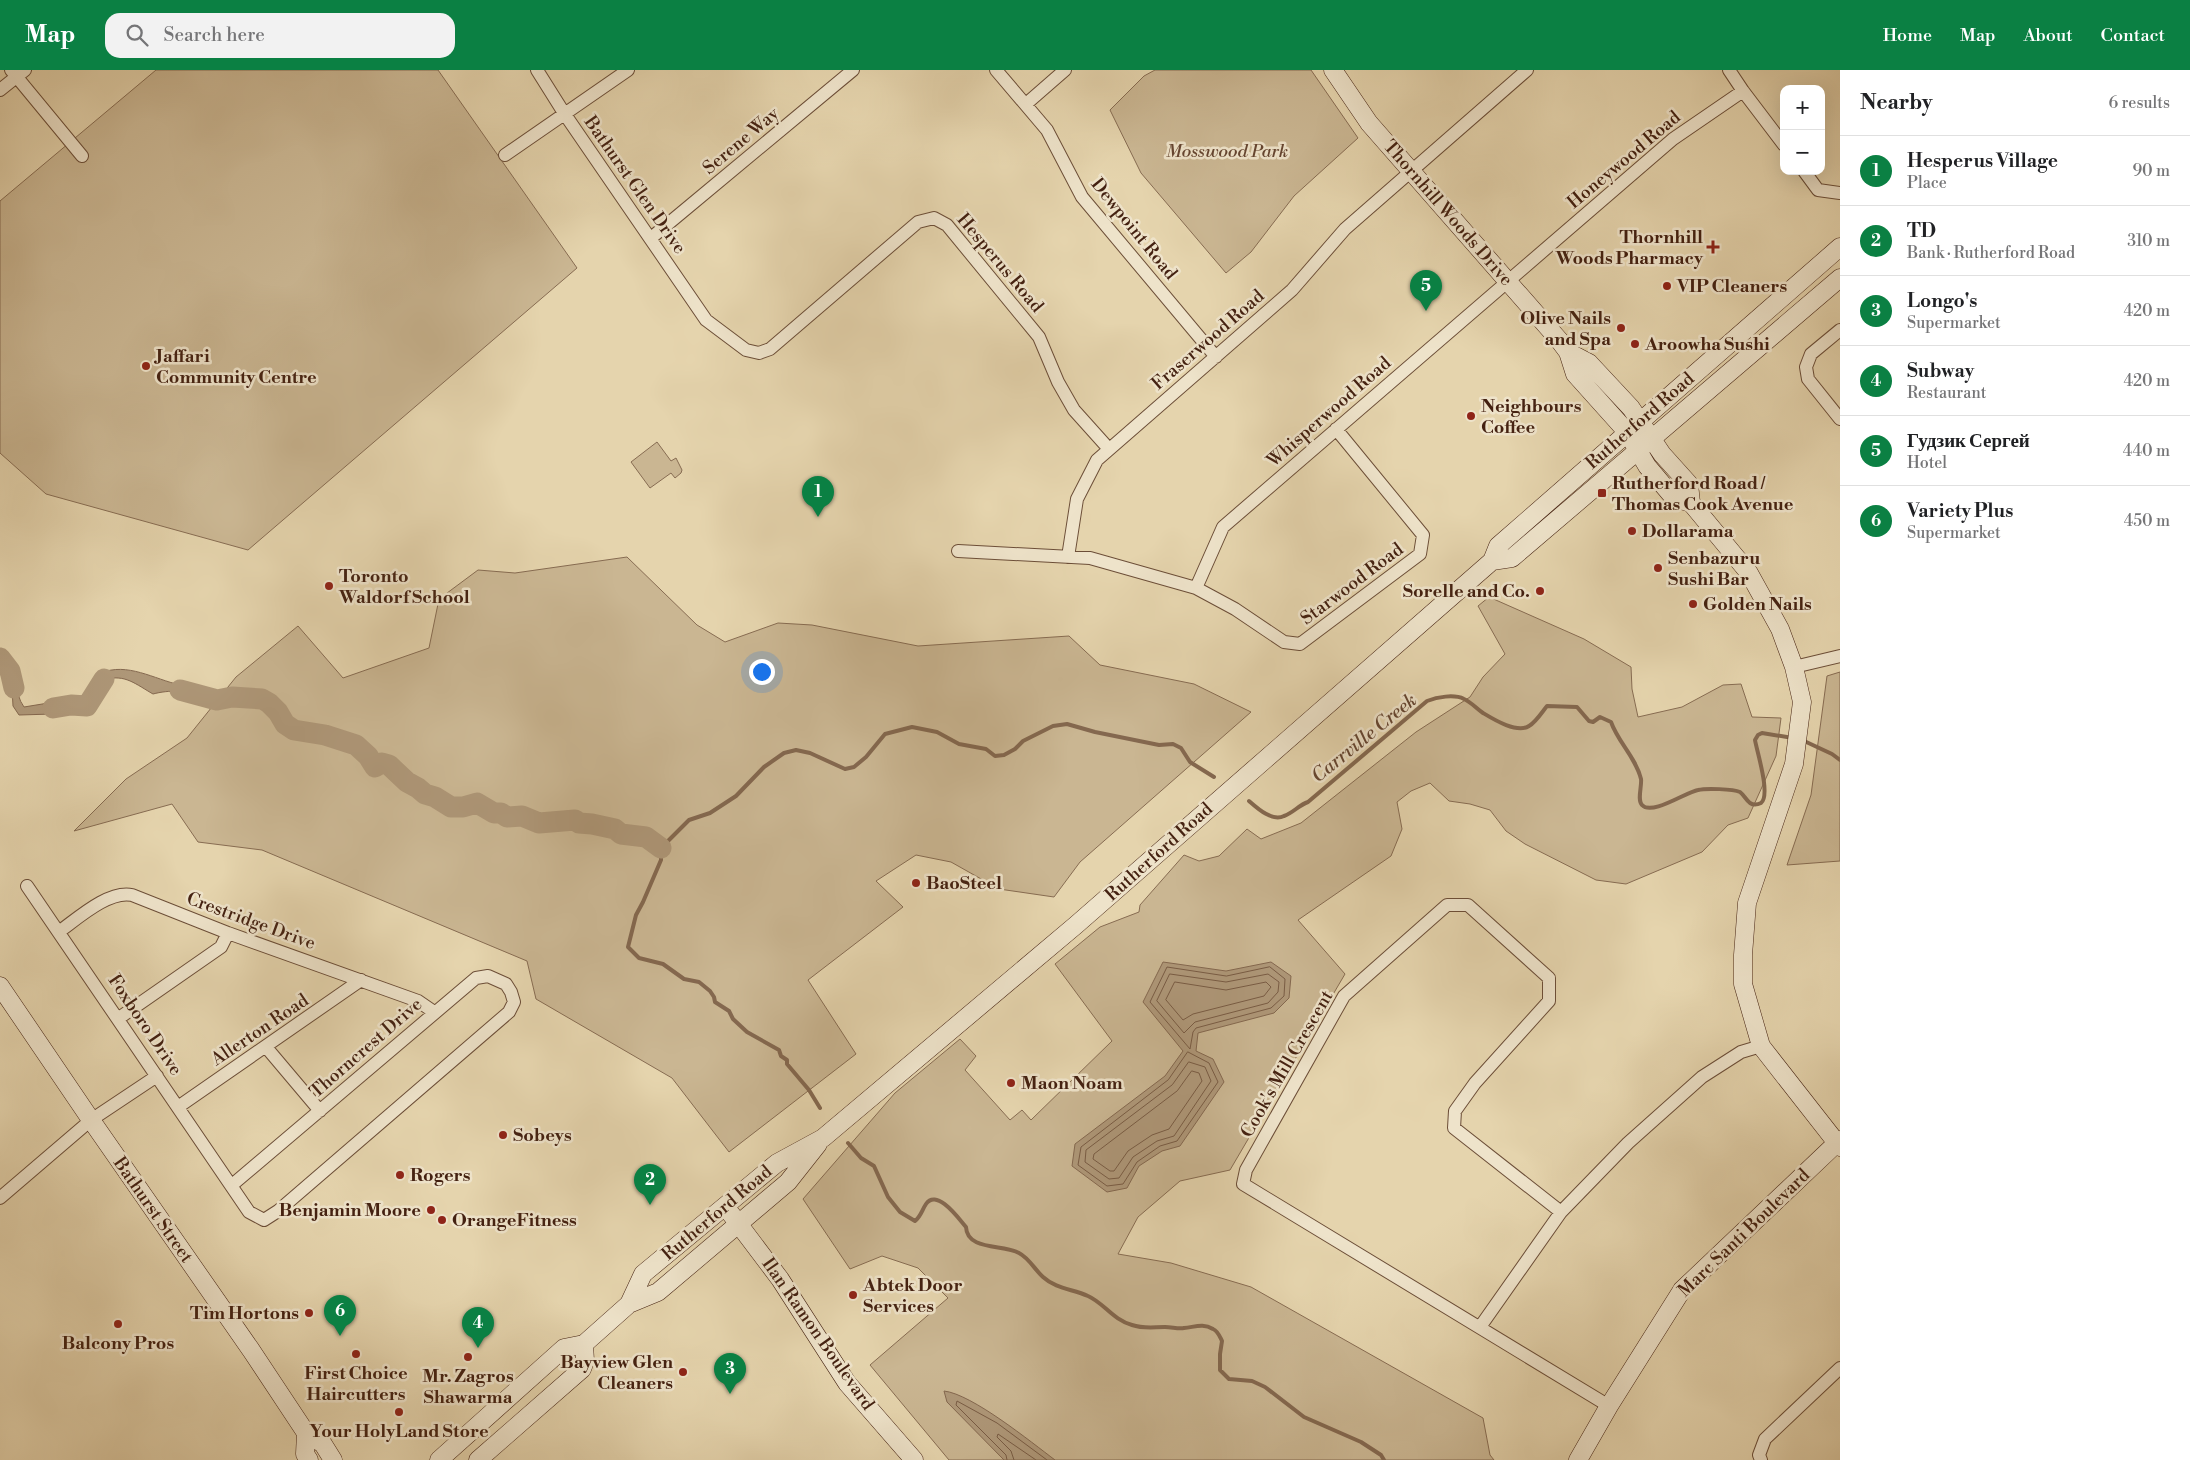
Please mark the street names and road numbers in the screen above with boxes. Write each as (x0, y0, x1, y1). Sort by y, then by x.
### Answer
street label: Serene Way (698, 102, 784, 180)
street label: Honeywood Road (1563, 105, 1686, 214)
street label: Bathurst Glen Drive (578, 111, 691, 258)
street label: Thornhill Woods Drive (1378, 135, 1518, 291)
street label: Dewpoint Road (1086, 173, 1183, 285)
street label: Hesperus Road (952, 209, 1049, 318)
street label: Fraserwood Road (1147, 284, 1270, 395)
street label: Whisperwood Road (1261, 351, 1396, 473)
street label: Rutherford Road (1581, 367, 1700, 475)
street label: Starwood Road (1296, 537, 1409, 630)
street label: Rutherford Road (1100, 797, 1218, 906)
street label: Crestridge Drive (183, 887, 319, 955)
street label: Foxboro Drive (103, 970, 187, 1080)
street label: Cook's Mill Crescent (1236, 986, 1339, 1142)
street label: Allerton Road (206, 988, 314, 1072)
street label: Thorncrest Drive (305, 993, 427, 1103)
street label: Bathurst Street (107, 1152, 198, 1268)
street label: Rutherford Road (657, 1160, 777, 1266)
street label: Marc Santi Boulevard (1673, 1163, 1815, 1302)
street label: Ilan Ramon Boulevard (757, 1253, 880, 1415)

